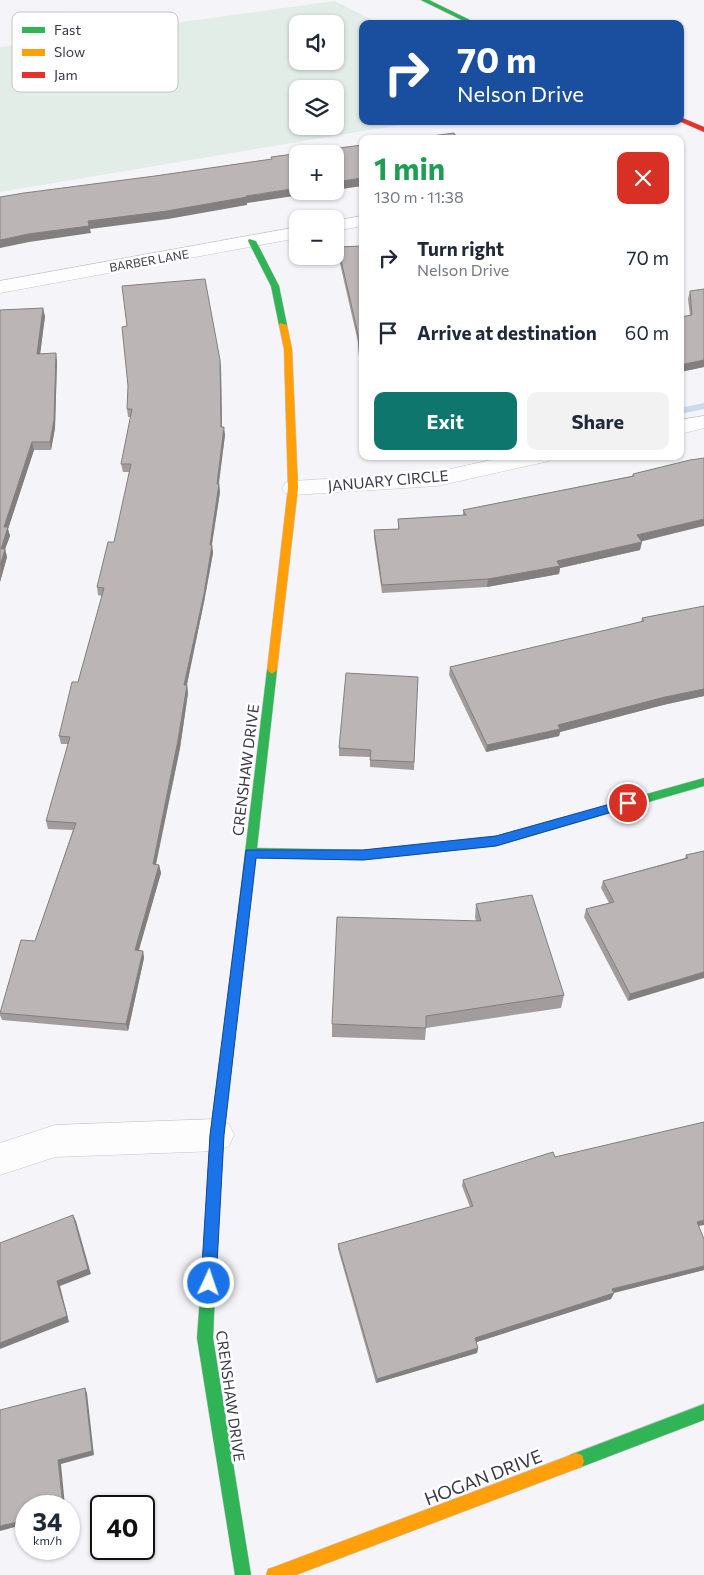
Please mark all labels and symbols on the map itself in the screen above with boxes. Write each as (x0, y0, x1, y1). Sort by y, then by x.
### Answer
legend (12, 12, 178, 92)
text: Fast (54, 21, 81, 38)
text: Slow (54, 43, 85, 60)
text: Jam (54, 66, 78, 83)
street label: BARBER LANE (108, 246, 190, 274)
street label: JANUARY CIRCLE (327, 466, 449, 494)
street label: CRENSHAW DRIVE (228, 703, 262, 837)
pin (607, 782, 649, 824)
position arrow (182, 1256, 234, 1308)
street label: CRENSHAW DRIVE (213, 1329, 249, 1463)
street label: HOGAN DRIVE (421, 1444, 545, 1510)
speed limit sign: 40 (90, 1495, 155, 1560)

